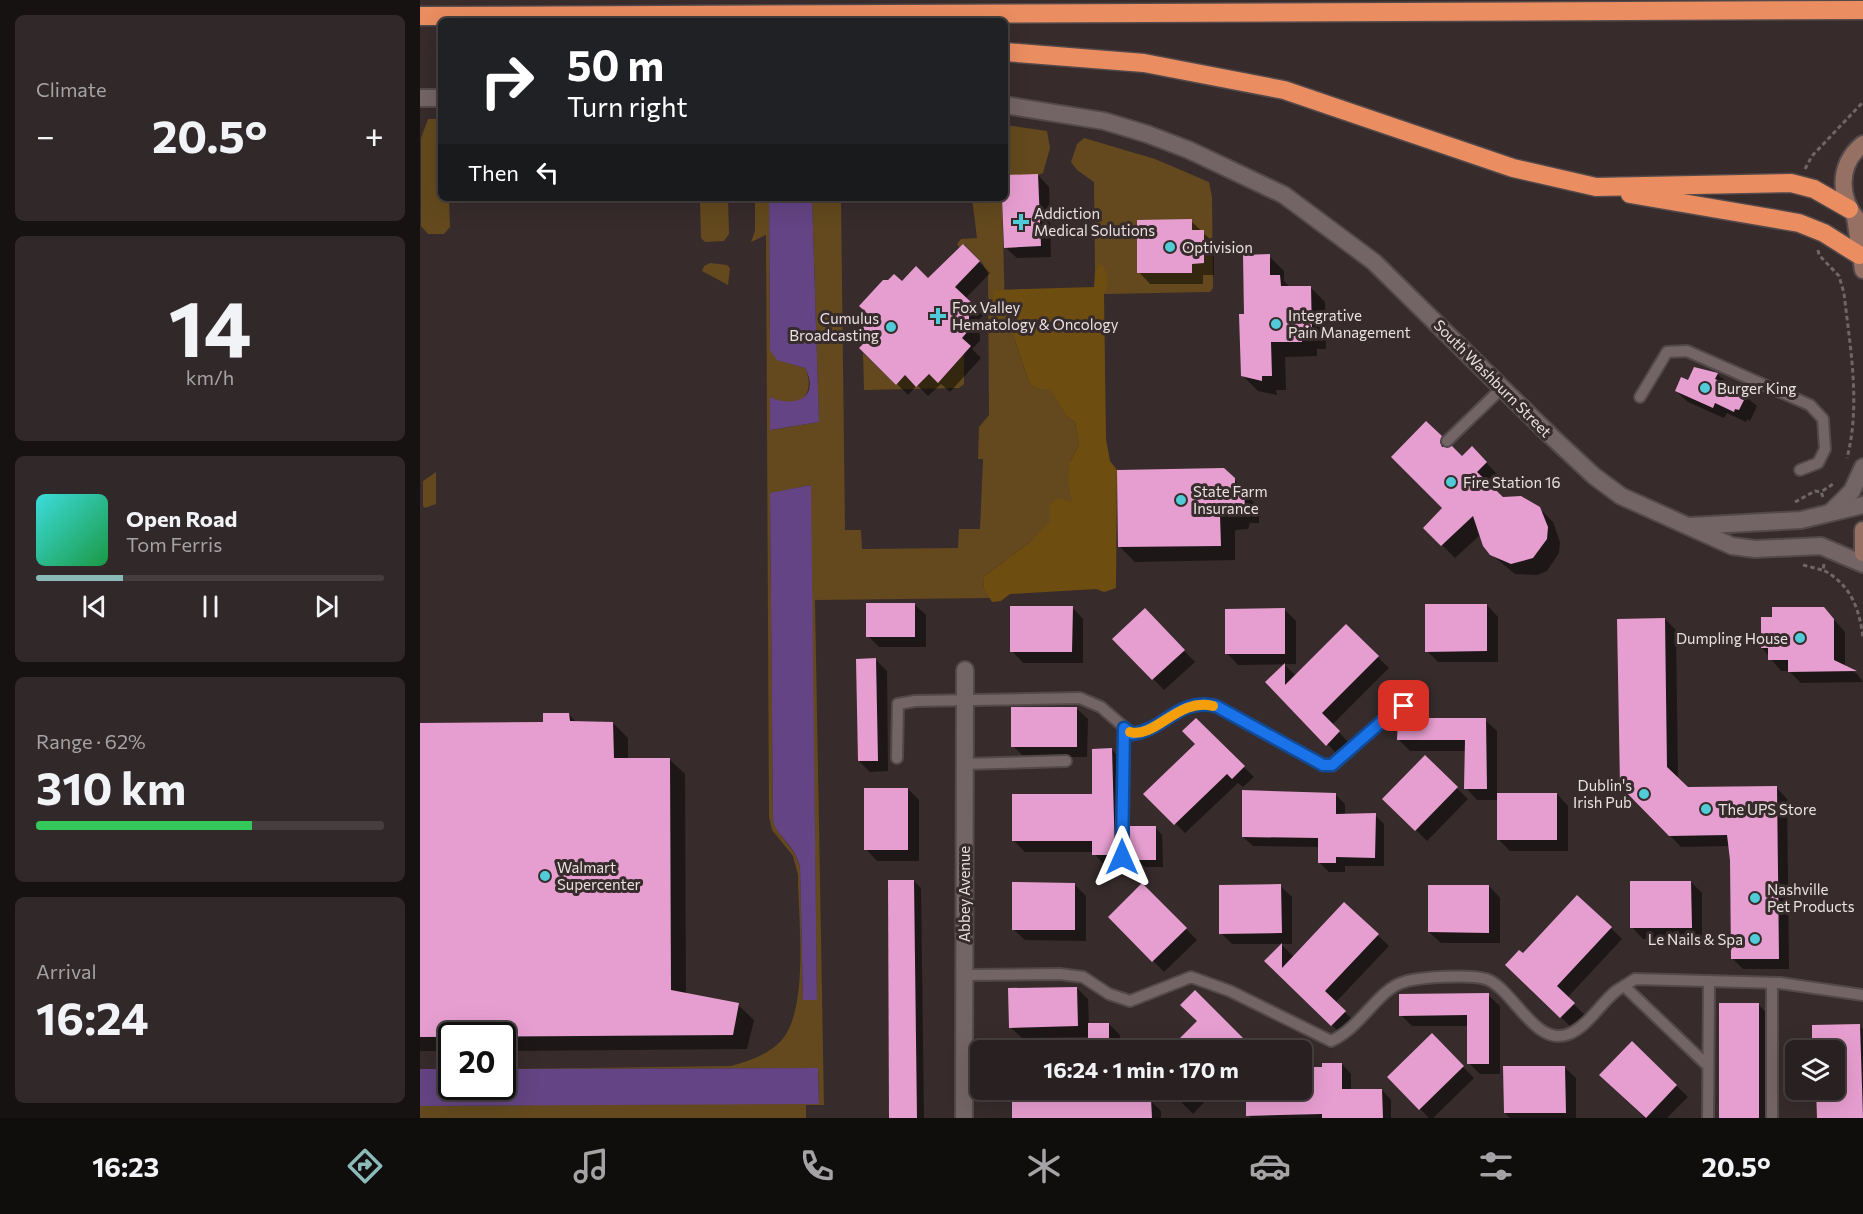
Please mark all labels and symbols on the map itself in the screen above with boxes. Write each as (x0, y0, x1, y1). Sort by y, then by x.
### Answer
place label: Addiction Medical Solutions (1034, 204, 1155, 239)
marker: Addiction Medical Solutions (1012, 213, 1030, 231)
place label: Optivision (1182, 238, 1253, 256)
marker: Optivision (1163, 240, 1177, 254)
place label: Fox Valley Hematology & Oncology (952, 298, 1119, 333)
place label: Integrative Pain Management (1288, 306, 1411, 341)
marker: Fox Valley Hematology & Oncology (929, 307, 947, 325)
place label: Cumulus Broadcasting (789, 309, 879, 344)
street label: South Washburn Street (1431, 316, 1555, 440)
marker: Integrative Pain Management (1269, 317, 1283, 331)
marker: Cumulus Broadcasting (884, 320, 898, 334)
place label: Burger King (1717, 379, 1796, 397)
marker: Burger King (1698, 381, 1712, 395)
place label: Fire Station 16 (1463, 473, 1561, 491)
marker: Fire Station 16 (1444, 475, 1458, 489)
place label: State Farm Insurance (1193, 482, 1268, 517)
marker: State Farm Insurance (1174, 493, 1188, 507)
place label: Dumpling House (1676, 629, 1788, 647)
marker: Dumpling House (1793, 631, 1807, 645)
pin (1378, 680, 1429, 731)
place label: Dublin's Irish Pub (1573, 776, 1632, 811)
marker: Dublin's Irish Pub (1637, 787, 1651, 801)
place label: The UPS Store (1718, 800, 1816, 818)
marker: The UPS Store (1699, 802, 1713, 816)
position arrow (1090, 825, 1154, 889)
street label: Abbey Avenue (955, 846, 973, 942)
place label: Walmart Supercenter (557, 858, 641, 893)
marker: Walmart Supercenter (538, 869, 552, 883)
place label: Nashville Pet Products (1767, 880, 1855, 915)
marker: Nashville Pet Products (1748, 891, 1762, 905)
place label: Le Nails & Spa (1648, 930, 1743, 948)
marker: Le Nails & Spa (1748, 932, 1762, 946)
speed limit sign: 20 (438, 1022, 516, 1100)

